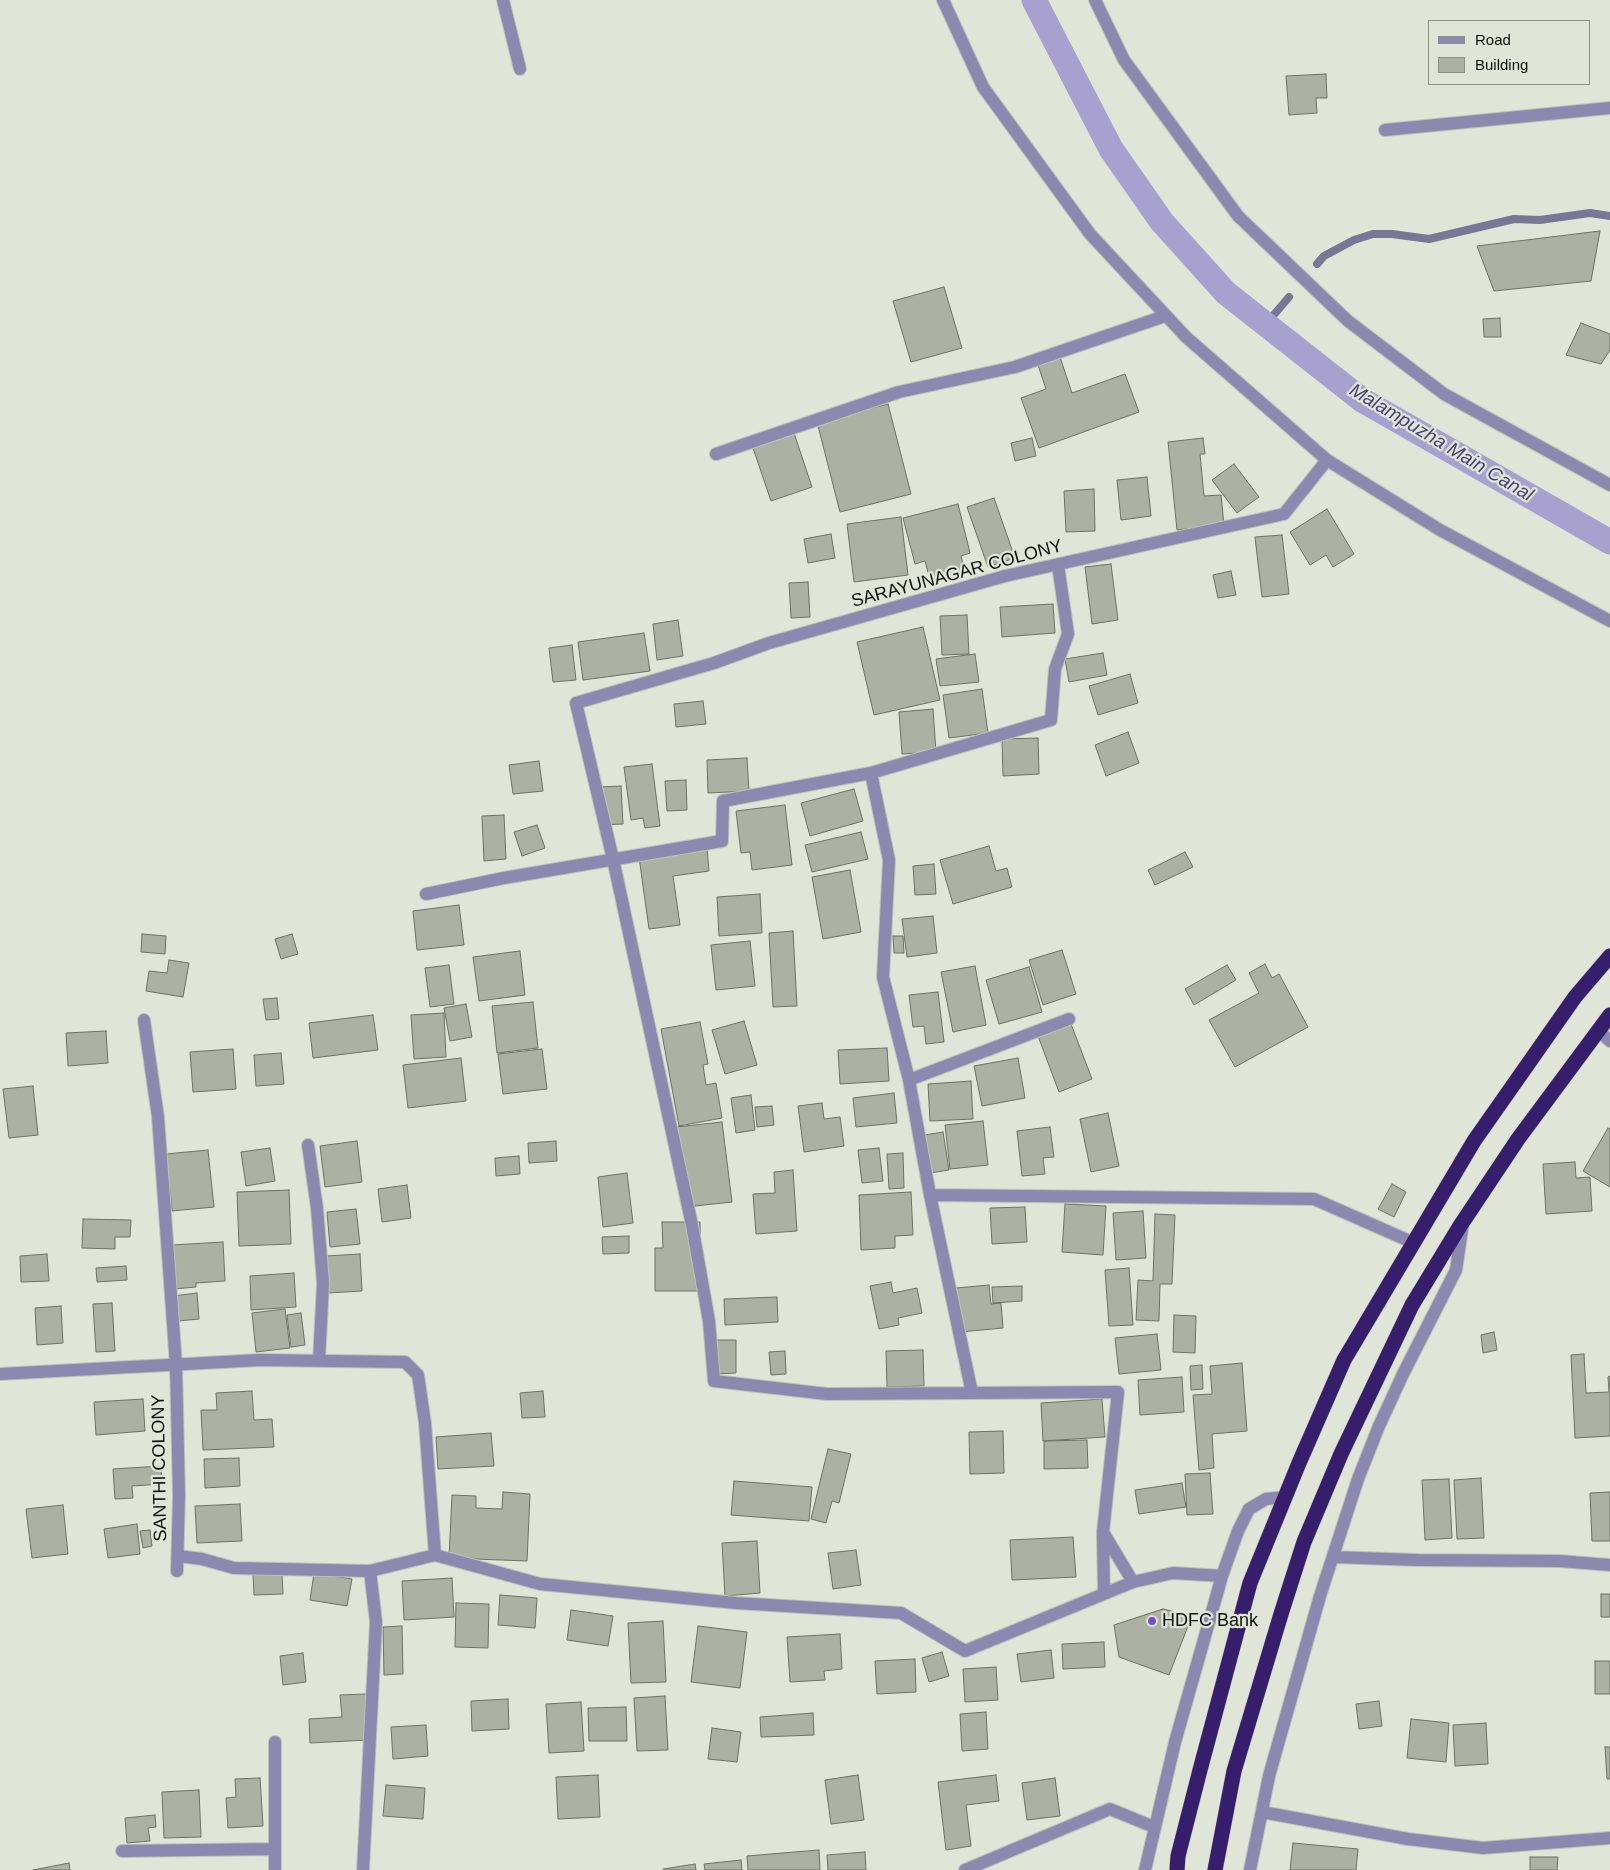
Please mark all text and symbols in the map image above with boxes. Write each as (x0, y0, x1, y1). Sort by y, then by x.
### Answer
legend (1428, 20, 1590, 85)
text: Road (1475, 31, 1511, 48)
text: Building (1475, 56, 1528, 73)
water label: Malampuzha Main Canal (1345, 379, 1537, 507)
street label: SARAYUNAGAR COLONY (849, 535, 1065, 613)
street label: SANTHI COLONY (148, 1394, 172, 1542)
place label: HDFC Bank (1162, 1610, 1258, 1632)
marker: HDFC Bank (1146, 1615, 1158, 1627)

